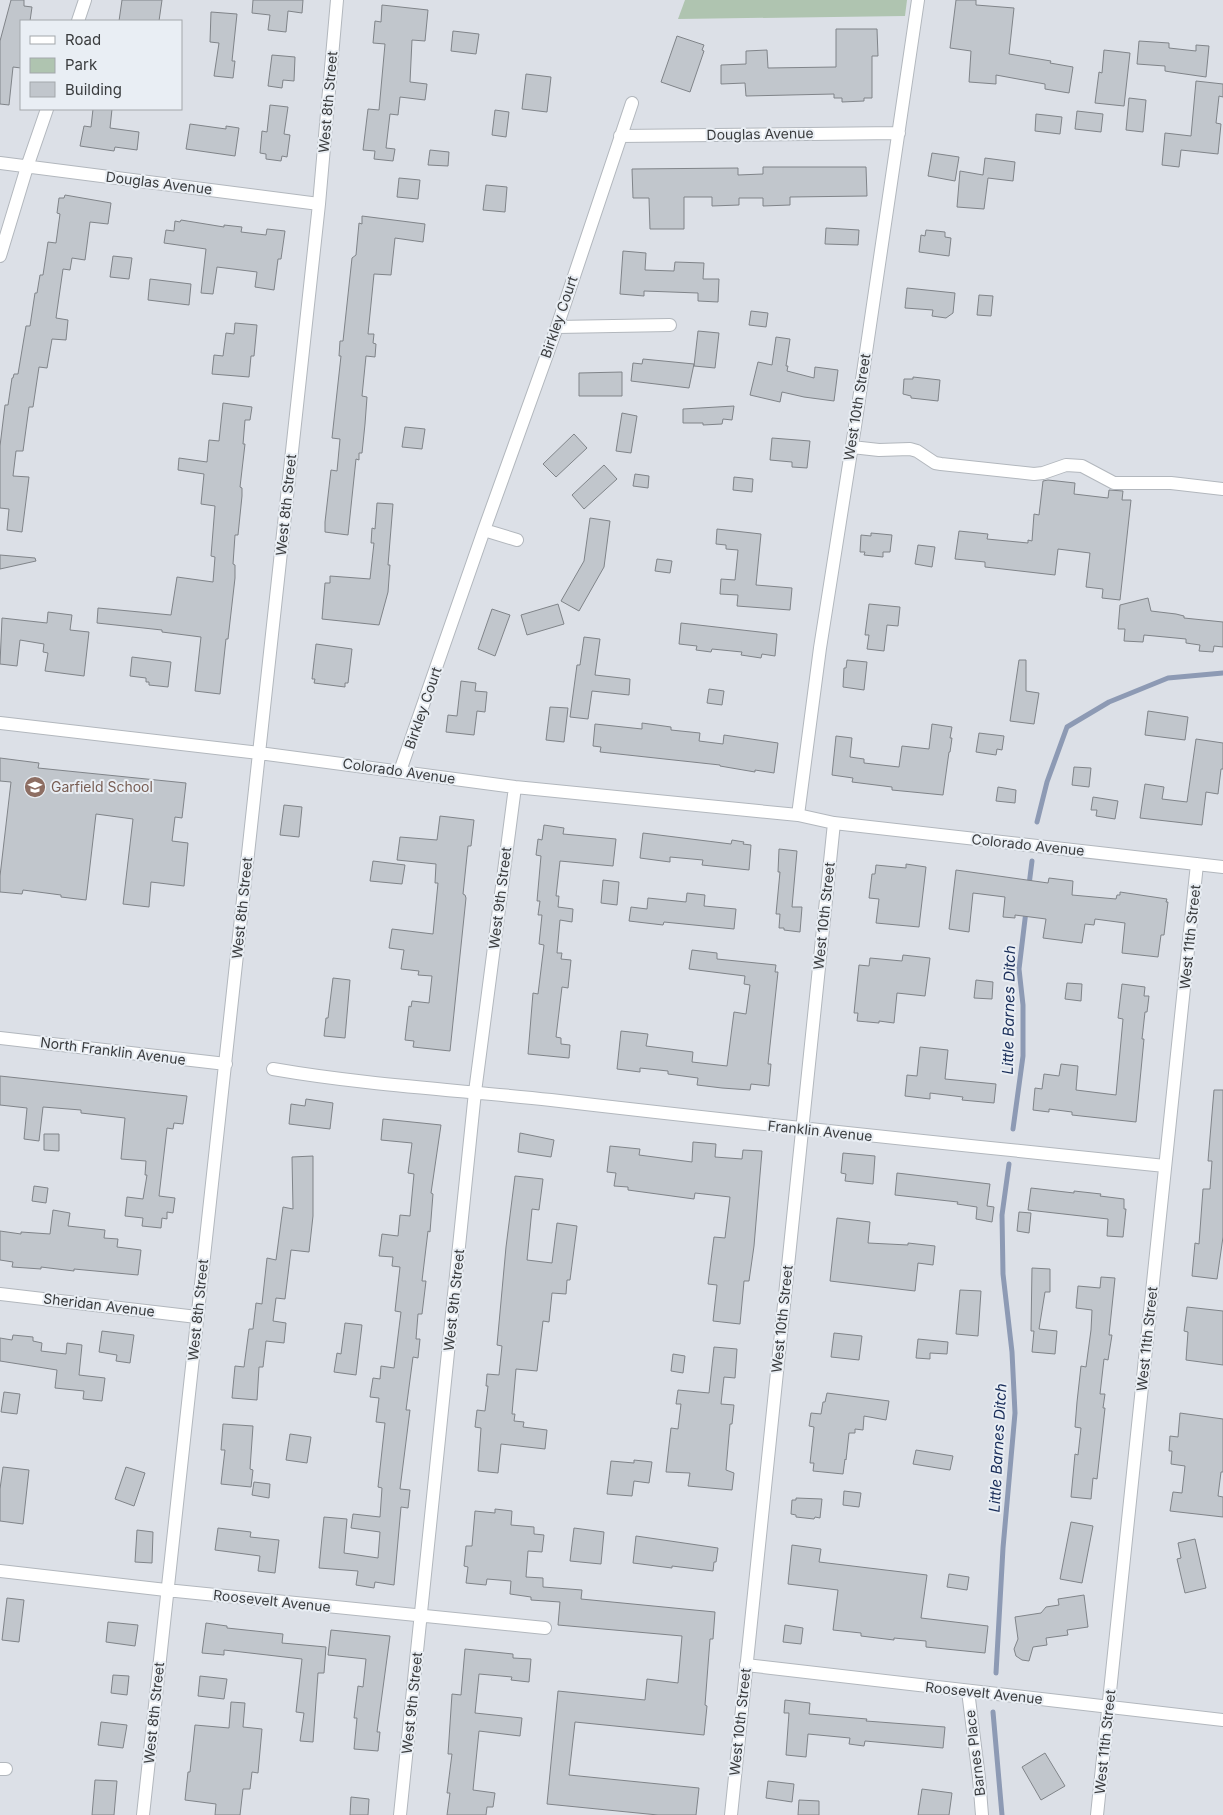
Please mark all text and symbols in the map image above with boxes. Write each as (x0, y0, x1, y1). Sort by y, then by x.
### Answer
legend (20, 20, 182, 110)
text: Road (65, 30, 101, 49)
street label: West 8th Street (315, 50, 340, 154)
text: Park (65, 55, 98, 74)
text: Building (65, 80, 122, 99)
street label: Douglas Avenue (706, 124, 814, 143)
street label: Douglas Avenue (105, 168, 213, 197)
street label: Birkley Court (537, 273, 581, 360)
street label: West 10th Street (840, 352, 873, 462)
street label: West 8th Street (272, 453, 299, 557)
street label: Birkley Court (401, 664, 445, 751)
street label: Colorado Avenue (342, 754, 457, 787)
school or university icon: Garfield School (23, 775, 47, 799)
place label: Garfield School (51, 778, 153, 795)
street label: Colorado Avenue (971, 830, 1085, 859)
street label: West 9th Street (485, 846, 514, 950)
street label: West 8th Street (228, 856, 255, 960)
street label: West 10th Street (809, 861, 838, 971)
street label: West 11th Street (1176, 883, 1203, 990)
water label: Little Barnes Ditch (998, 945, 1019, 1075)
street label: North Franklin Avenue (39, 1033, 187, 1068)
street label: Franklin Avenue (767, 1117, 873, 1144)
street label: West 9th Street (440, 1248, 467, 1352)
street label: West 8th Street (184, 1258, 211, 1362)
street label: West 10th Street (767, 1264, 796, 1374)
street label: West 11th Street (1133, 1285, 1160, 1392)
street label: Sheridan Avenue (42, 1289, 156, 1320)
water label: Little Barnes Ditch (985, 1383, 1010, 1513)
street label: Roosevelt Avenue (213, 1586, 332, 1615)
street label: West 9th Street (398, 1651, 425, 1755)
street label: West 8th Street (140, 1661, 167, 1765)
street label: West 10th Street (725, 1667, 754, 1777)
street label: Roosevelt Avenue (925, 1678, 1044, 1707)
street label: West 11th Street (1091, 1688, 1118, 1795)
street label: Barnes Place (961, 1709, 988, 1797)

